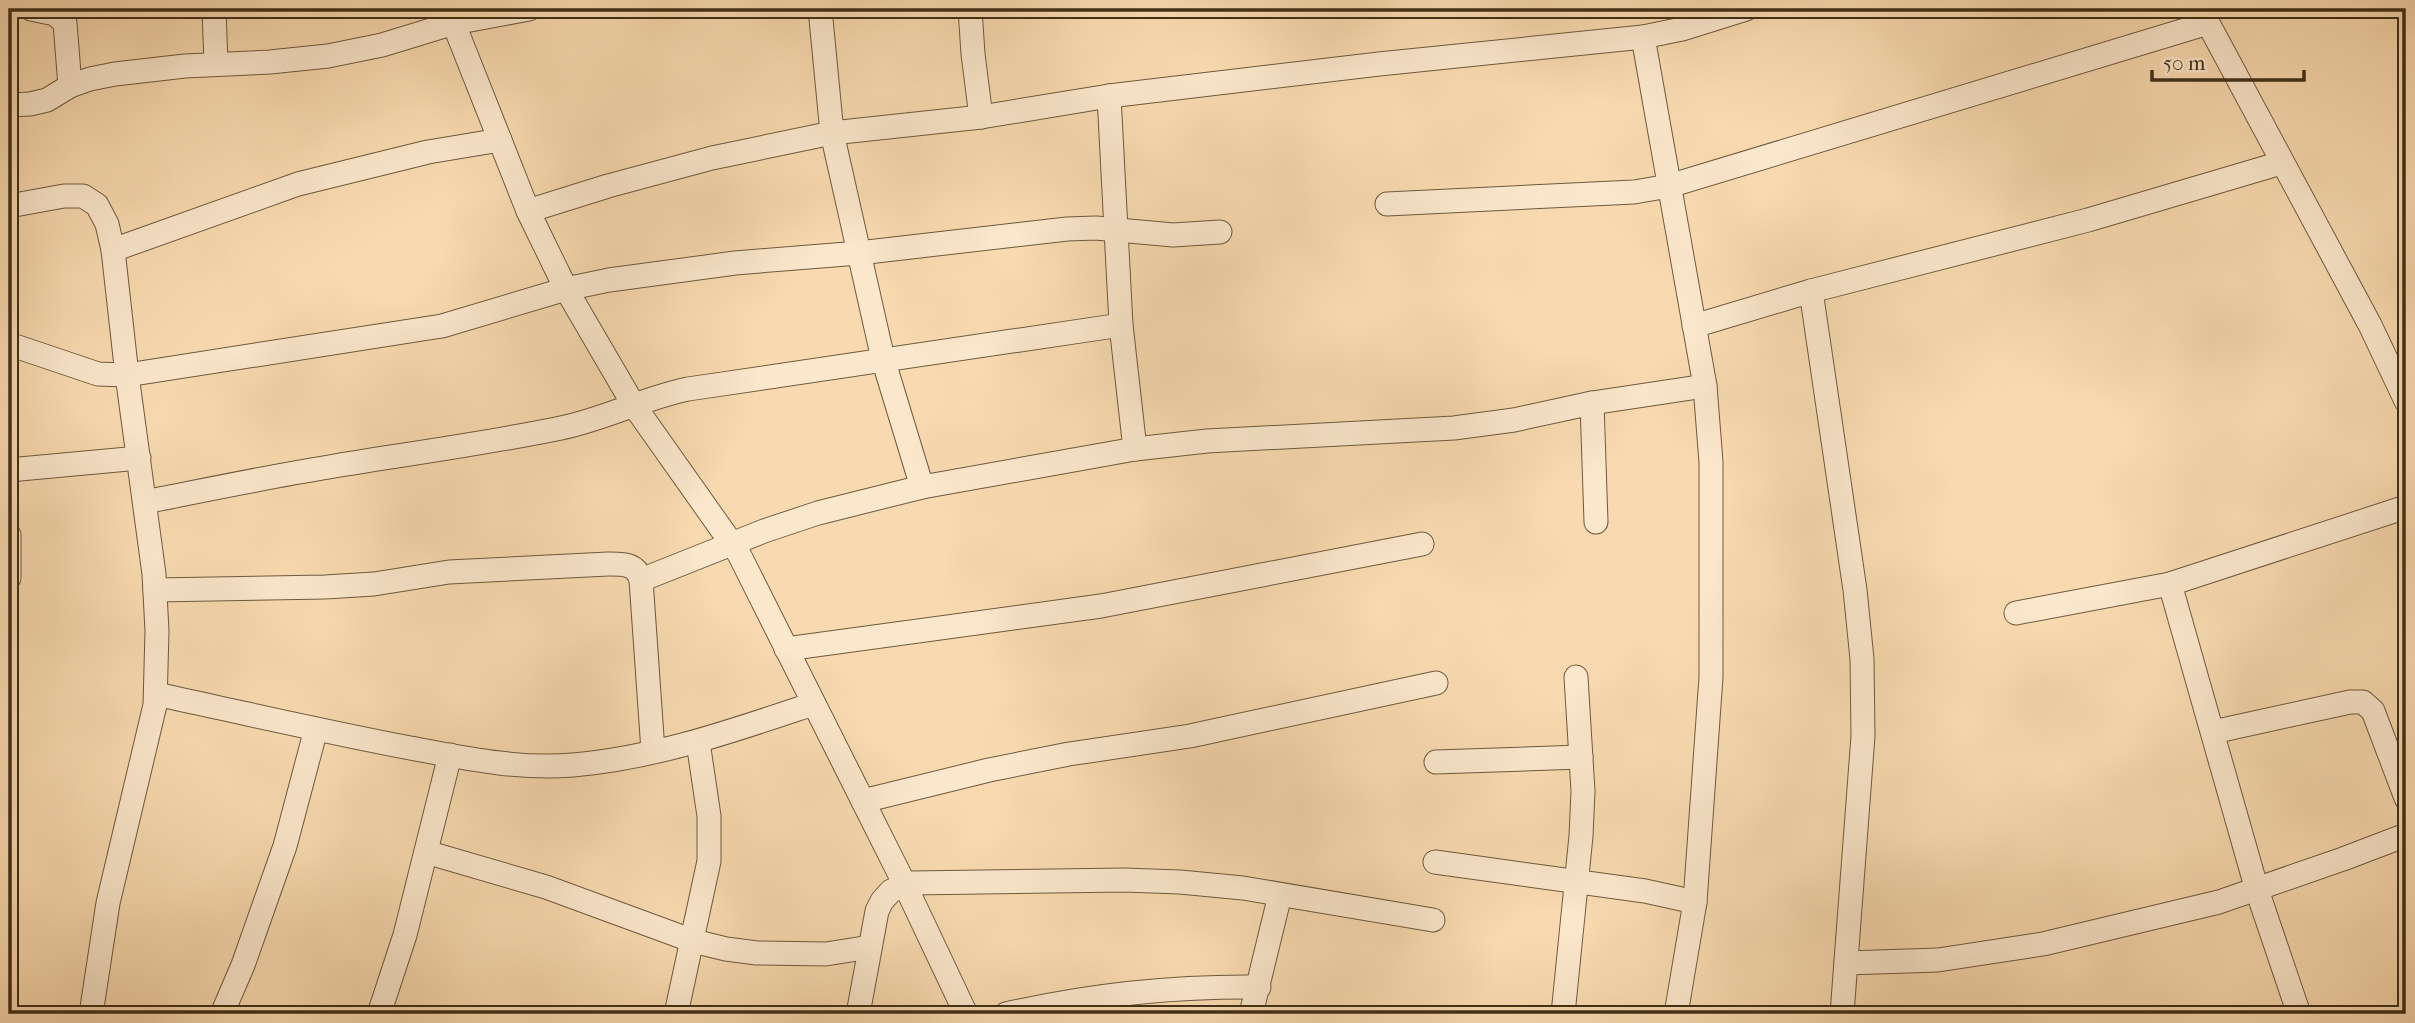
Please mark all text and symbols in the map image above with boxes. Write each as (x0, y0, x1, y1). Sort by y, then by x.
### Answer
scale bar (2152, 38, 2305, 82)
text: 50 m (2163, 51, 2206, 75)

